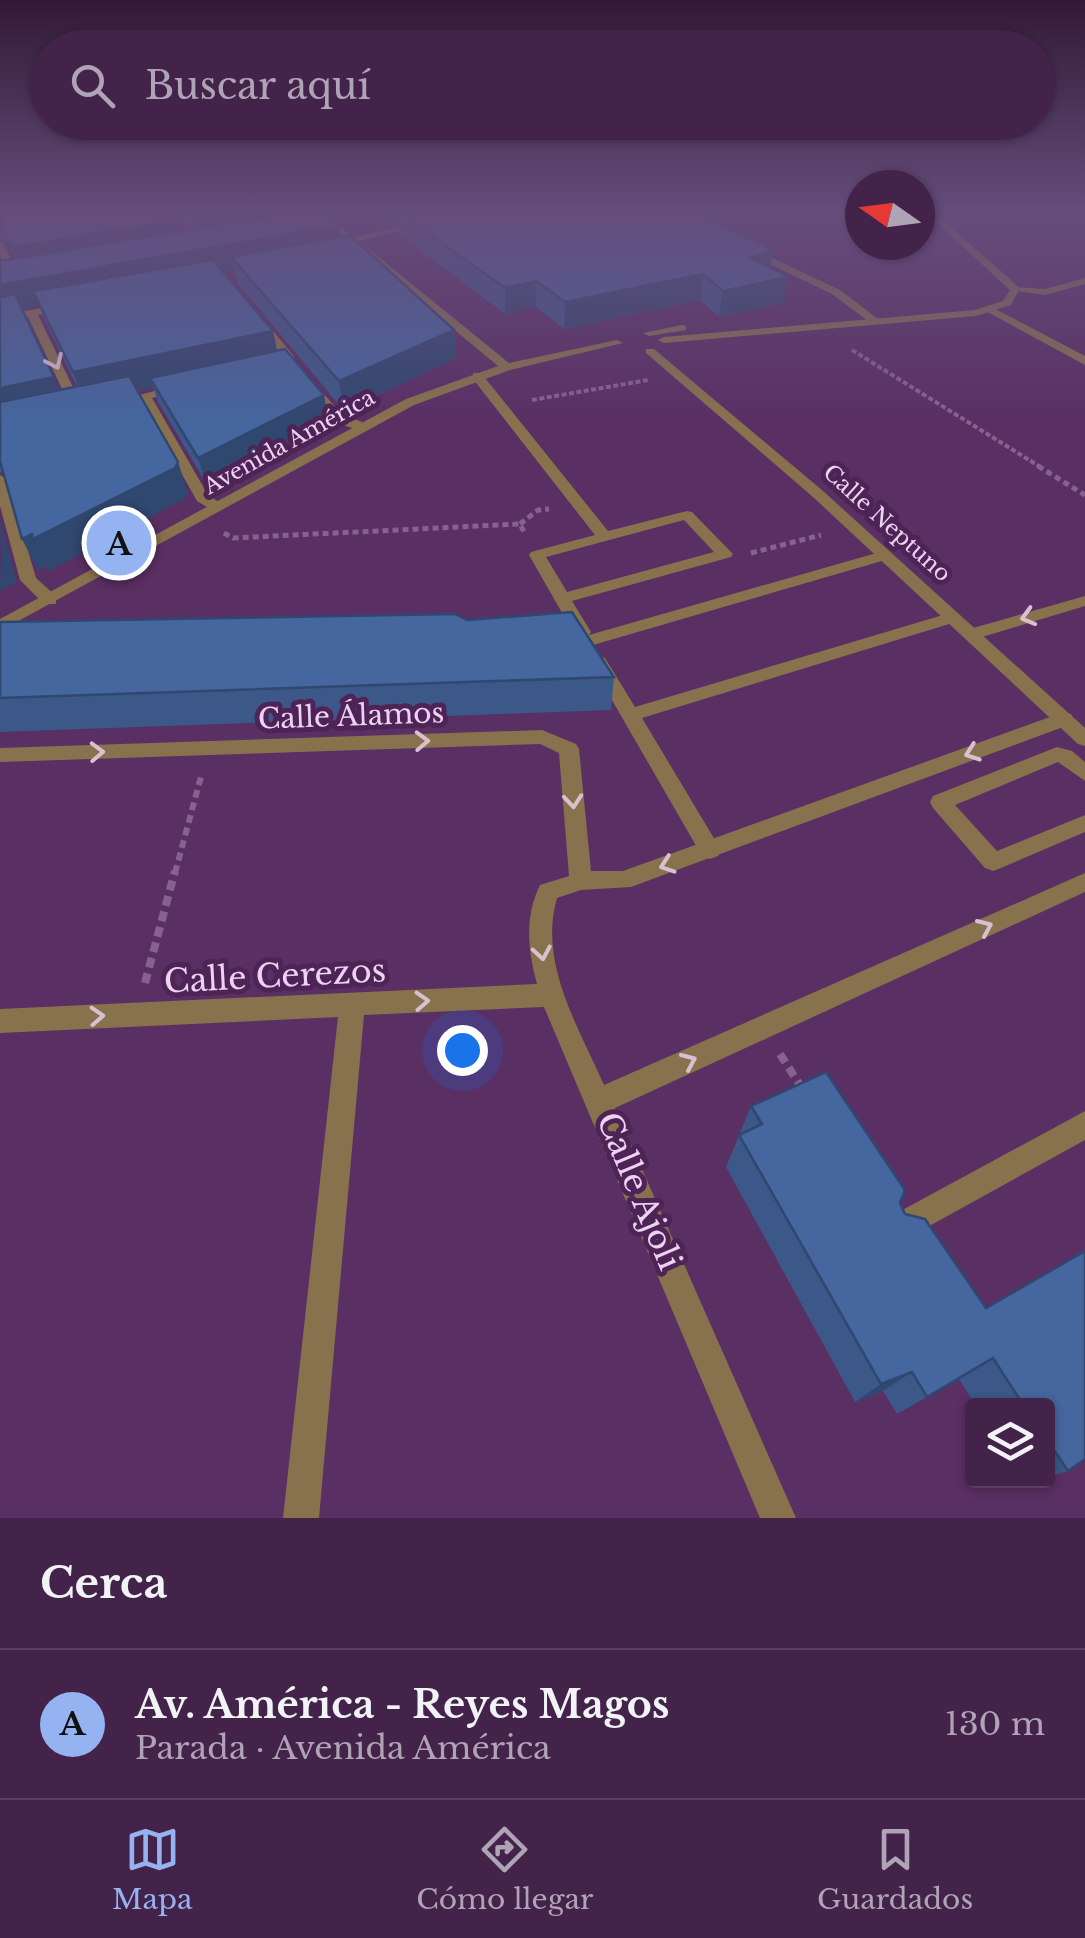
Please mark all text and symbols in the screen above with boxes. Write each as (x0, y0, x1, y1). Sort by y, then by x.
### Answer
search box (30, 30, 1055, 140)
icon: search (65, 58, 120, 113)
text: Buscar aquí (145, 62, 370, 109)
north arrow (845, 170, 935, 260)
one-way arrow (42, 352, 62, 370)
street label: Avenida América (198, 383, 380, 501)
street label: Calle Neptuno (818, 459, 956, 587)
pin: A (86, 506, 152, 580)
one-way arrow (1020, 605, 1037, 626)
street label: Calle Álamos (257, 695, 445, 737)
one-way arrow (415, 730, 431, 751)
one-way arrow (90, 741, 106, 762)
one-way arrow (965, 741, 982, 762)
one-way arrow (562, 793, 584, 809)
one-way arrow (659, 853, 676, 873)
one-way arrow (975, 919, 993, 939)
one-way arrow (531, 945, 552, 961)
street label: Calle Cerezos (163, 950, 387, 1002)
one-way arrow (415, 991, 431, 1012)
one-way arrow (90, 1006, 106, 1027)
your location (437, 1025, 488, 1076)
one-way arrow (679, 1053, 697, 1073)
street label: Calle Ajoli (588, 1106, 690, 1276)
map controls (965, 1398, 1055, 1488)
button: layers (965, 1398, 1055, 1488)
text: Cerca (40, 1557, 168, 1609)
text: Av. América - Reyes Magos (135, 1681, 670, 1728)
text: A (60, 1704, 85, 1744)
text: 130 m (945, 1704, 1045, 1744)
text: Parada · Avenida América (135, 1728, 551, 1768)
tab: Mapa (112, 1822, 192, 1917)
tab: Cómo llegar (416, 1822, 593, 1917)
tab: Guardados (817, 1822, 973, 1917)

